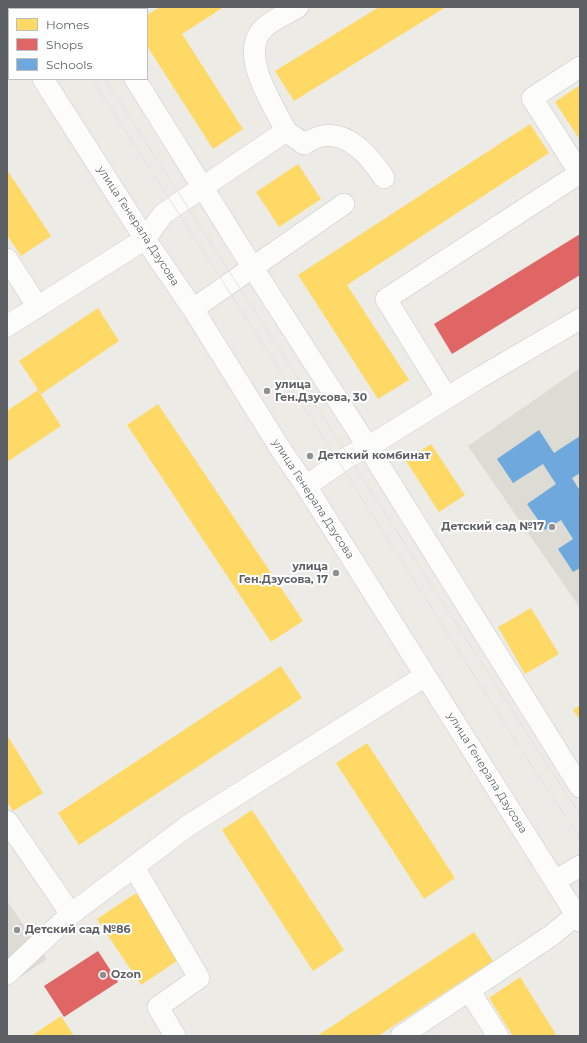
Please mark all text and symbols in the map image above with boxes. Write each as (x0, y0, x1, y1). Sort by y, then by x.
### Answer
legend (8, 8, 148, 80)
text: Homes (46, 17, 89, 32)
text: Shops (46, 37, 83, 52)
text: Schools (46, 57, 92, 72)
street label: улица Генерала Дзусова (94, 164, 182, 288)
place label: улица Ген.Дзусова, 30 (275, 378, 367, 404)
marker: улица Ген.Дзусова, 30 (262, 386, 272, 396)
street label: улица Генерала Дзусова (269, 437, 357, 561)
place label: Детский комбинат (318, 449, 430, 463)
marker: Детский комбинат (305, 451, 315, 461)
place label: Детский сад №17 (441, 520, 544, 534)
marker: Детский сад №17 (547, 522, 557, 532)
place label: улица Ген.Дзусова, 17 (239, 560, 328, 586)
marker: улица Ген.Дзусова, 17 (331, 568, 341, 578)
street label: улица Генерала Дзусова (444, 710, 530, 836)
place label: Детский сад №86 (25, 923, 131, 937)
marker: Детский сад №86 (12, 925, 22, 935)
place label: Ozon (111, 968, 141, 982)
marker: Ozon (98, 970, 108, 980)

